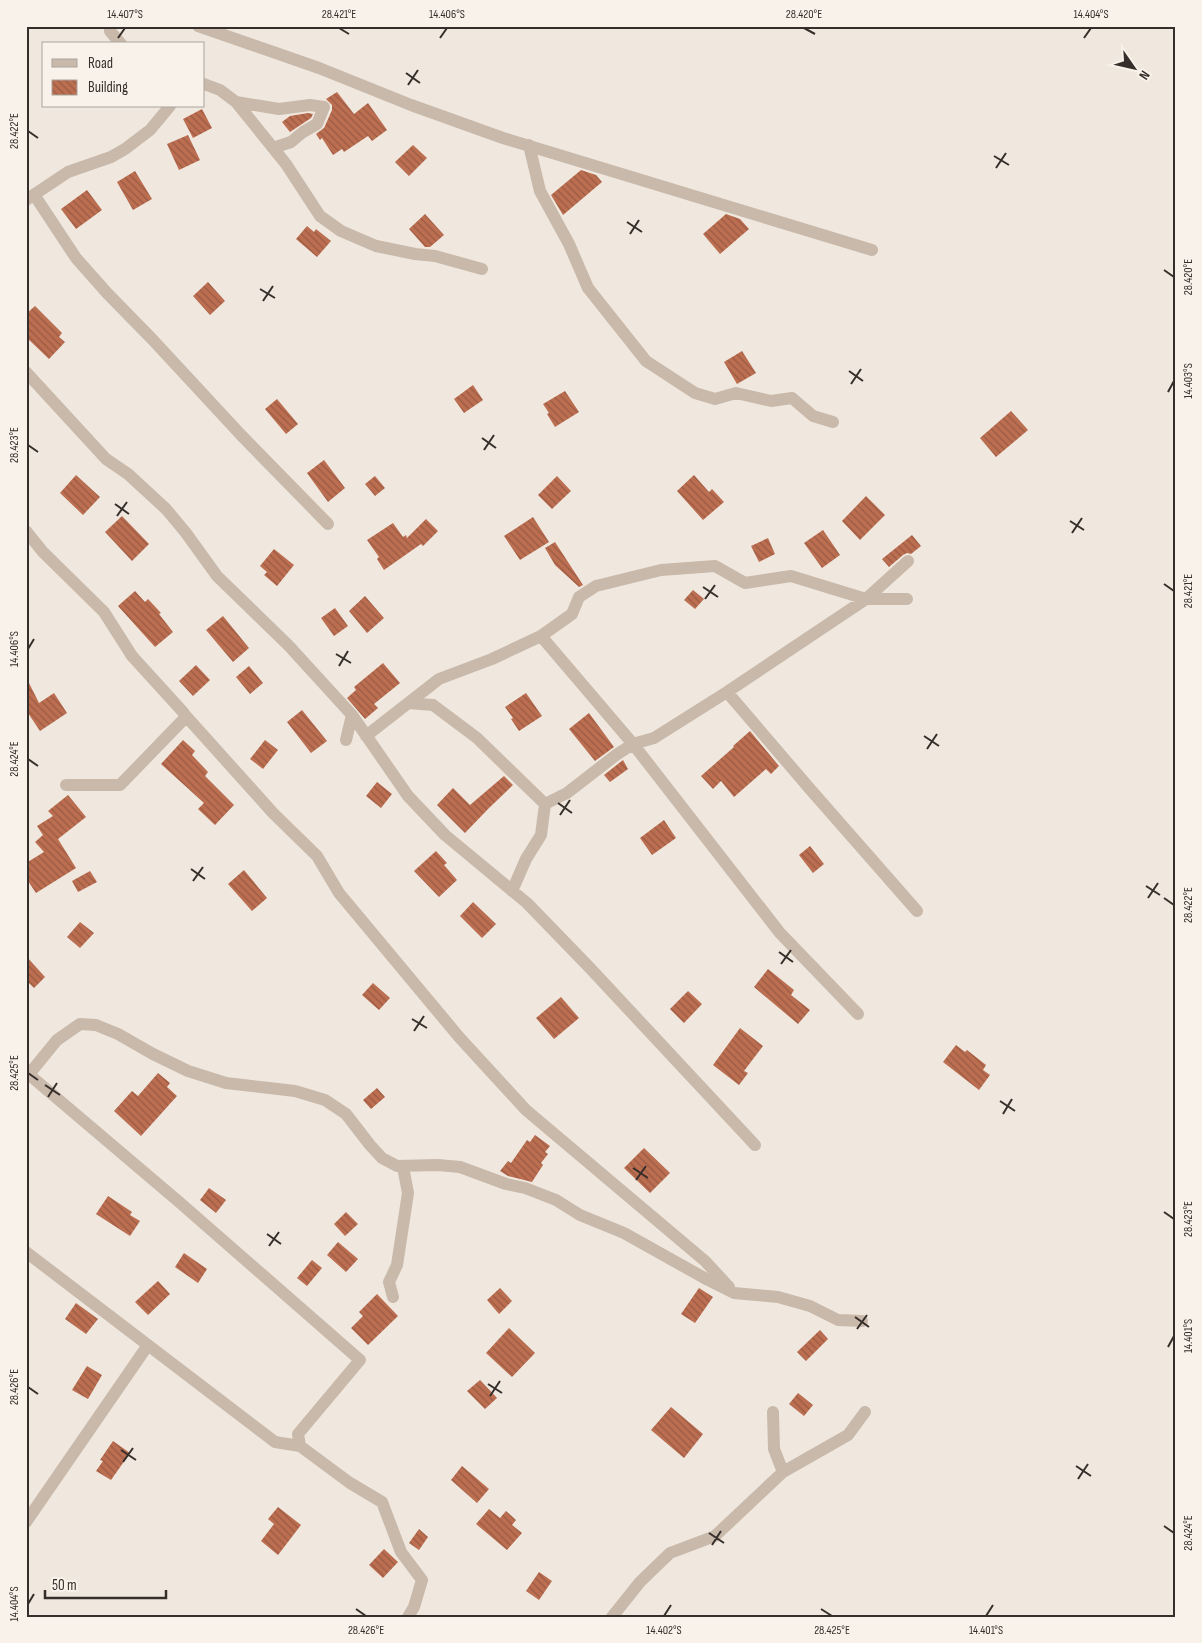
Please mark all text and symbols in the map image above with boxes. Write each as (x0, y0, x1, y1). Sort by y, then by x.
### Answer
text: 14.407°S (107, 7, 143, 22)
text: 28.421°E (322, 7, 356, 22)
text: 14.406°S (429, 7, 465, 22)
text: 28.420°E (786, 7, 822, 22)
text: 14.404°S (1073, 7, 1109, 22)
legend (42, 42, 205, 108)
north arrow (1110, 42, 1160, 92)
text: Road (88, 54, 113, 73)
text: N (1135, 67, 1154, 83)
text: Building (88, 78, 128, 97)
text: 28.422°E (7, 113, 22, 149)
text: 28.420°E (1181, 259, 1196, 295)
text: 14.403°S (1181, 363, 1196, 399)
text: 28.423°E (7, 427, 22, 463)
text: 28.421°E (1181, 574, 1196, 608)
text: 14.406°S (7, 631, 22, 667)
text: 28.424°E (7, 741, 22, 777)
text: 28.422°E (1181, 887, 1196, 923)
text: 28.425°E (7, 1055, 22, 1091)
text: 28.423°E (1181, 1201, 1196, 1237)
text: 14.401°S (1181, 1319, 1196, 1353)
text: 28.426°E (7, 1369, 22, 1405)
text: 28.424°E (1181, 1515, 1196, 1551)
scale bar (45, 1568, 166, 1600)
text: 50 m (52, 1576, 77, 1595)
text: 14.404°S (7, 1586, 22, 1622)
text: 28.426°E (348, 1623, 384, 1638)
text: 14.402°S (646, 1623, 682, 1638)
text: 28.425°E (814, 1623, 850, 1638)
text: 14.401°S (969, 1623, 1003, 1638)

